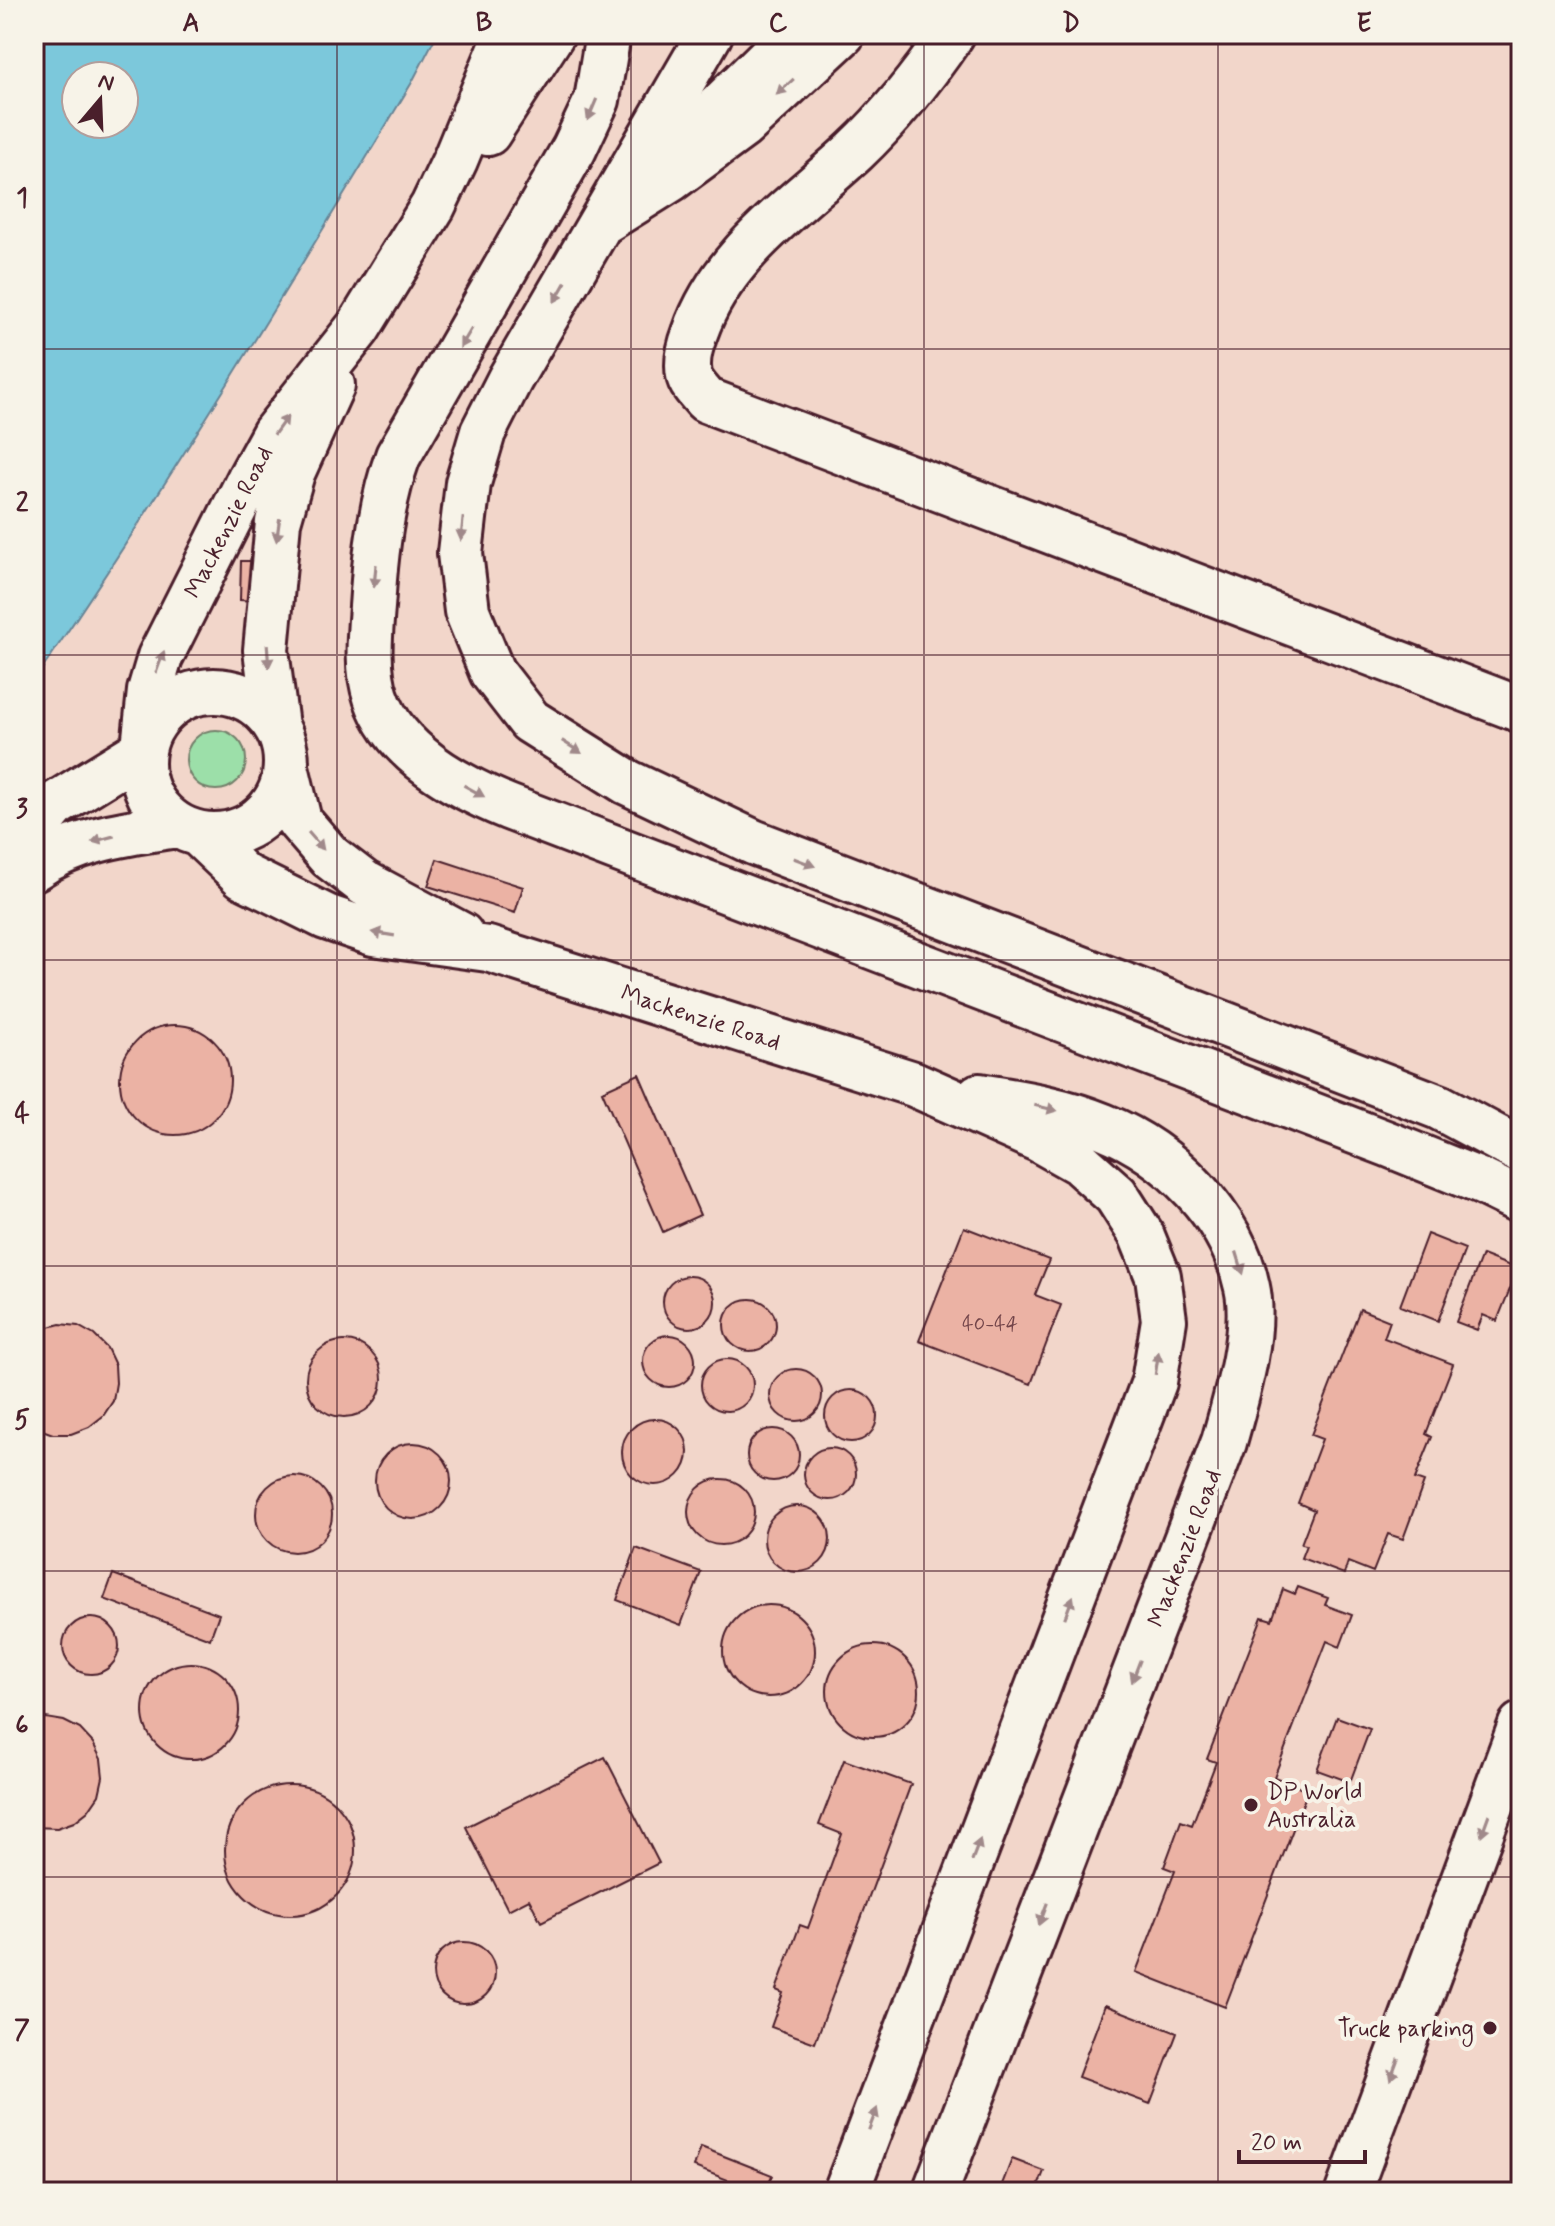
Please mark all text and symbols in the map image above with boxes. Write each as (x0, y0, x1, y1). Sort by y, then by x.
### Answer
text: A (182, 7, 200, 41)
text: B (476, 7, 492, 41)
text: C (769, 7, 788, 41)
text: D (1062, 7, 1080, 41)
text: E (1356, 7, 1372, 41)
north arrow (60, 60, 140, 140)
text: N (94, 67, 117, 99)
one-way arrow (775, 78, 794, 96)
one-way arrow (585, 98, 598, 122)
text: 1 (16, 182, 28, 216)
one-way arrow (553, 280, 567, 303)
one-way arrow (460, 327, 474, 349)
one-way arrow (273, 414, 288, 435)
street label: Mackenzie Road (178, 442, 281, 604)
text: 2 (16, 487, 29, 521)
one-way arrow (456, 517, 469, 542)
one-way arrow (271, 518, 284, 543)
one-way arrow (368, 564, 381, 589)
one-way arrow (262, 644, 275, 669)
one-way arrow (154, 650, 166, 674)
one-way arrow (561, 740, 583, 754)
one-way arrow (462, 784, 485, 798)
text: 3 (16, 793, 28, 827)
one-way arrow (307, 831, 324, 851)
one-way arrow (90, 834, 115, 846)
one-way arrow (792, 856, 816, 869)
one-way arrow (371, 928, 396, 940)
street label: Mackenzie Road (617, 978, 784, 1059)
text: 4 (14, 1098, 30, 1132)
one-way arrow (1033, 1102, 1058, 1115)
one-way arrow (1234, 1252, 1247, 1276)
house number: 40-44 (962, 1311, 1018, 1338)
one-way arrow (1151, 1350, 1164, 1375)
text: 5 (14, 1404, 30, 1438)
street label: Mackenzie Road (1141, 1465, 1230, 1632)
one-way arrow (1063, 1595, 1076, 1619)
one-way arrow (1129, 1659, 1142, 1683)
text: 6 (15, 1709, 29, 1743)
place label: DP World Australia (1267, 1777, 1363, 1836)
marker: DP World Australia (1242, 1796, 1260, 1814)
one-way arrow (1478, 1813, 1490, 1837)
one-way arrow (970, 1838, 983, 1862)
one-way arrow (1036, 1902, 1049, 1926)
text: 7 (14, 2014, 30, 2048)
place label: Truck parking (1337, 2014, 1474, 2047)
marker: Truck parking (1481, 2019, 1499, 2037)
one-way arrow (1387, 2057, 1400, 2081)
one-way arrow (867, 2107, 880, 2131)
scale bar (1239, 2114, 1365, 2164)
text: 20 m (1251, 2128, 1302, 2159)

